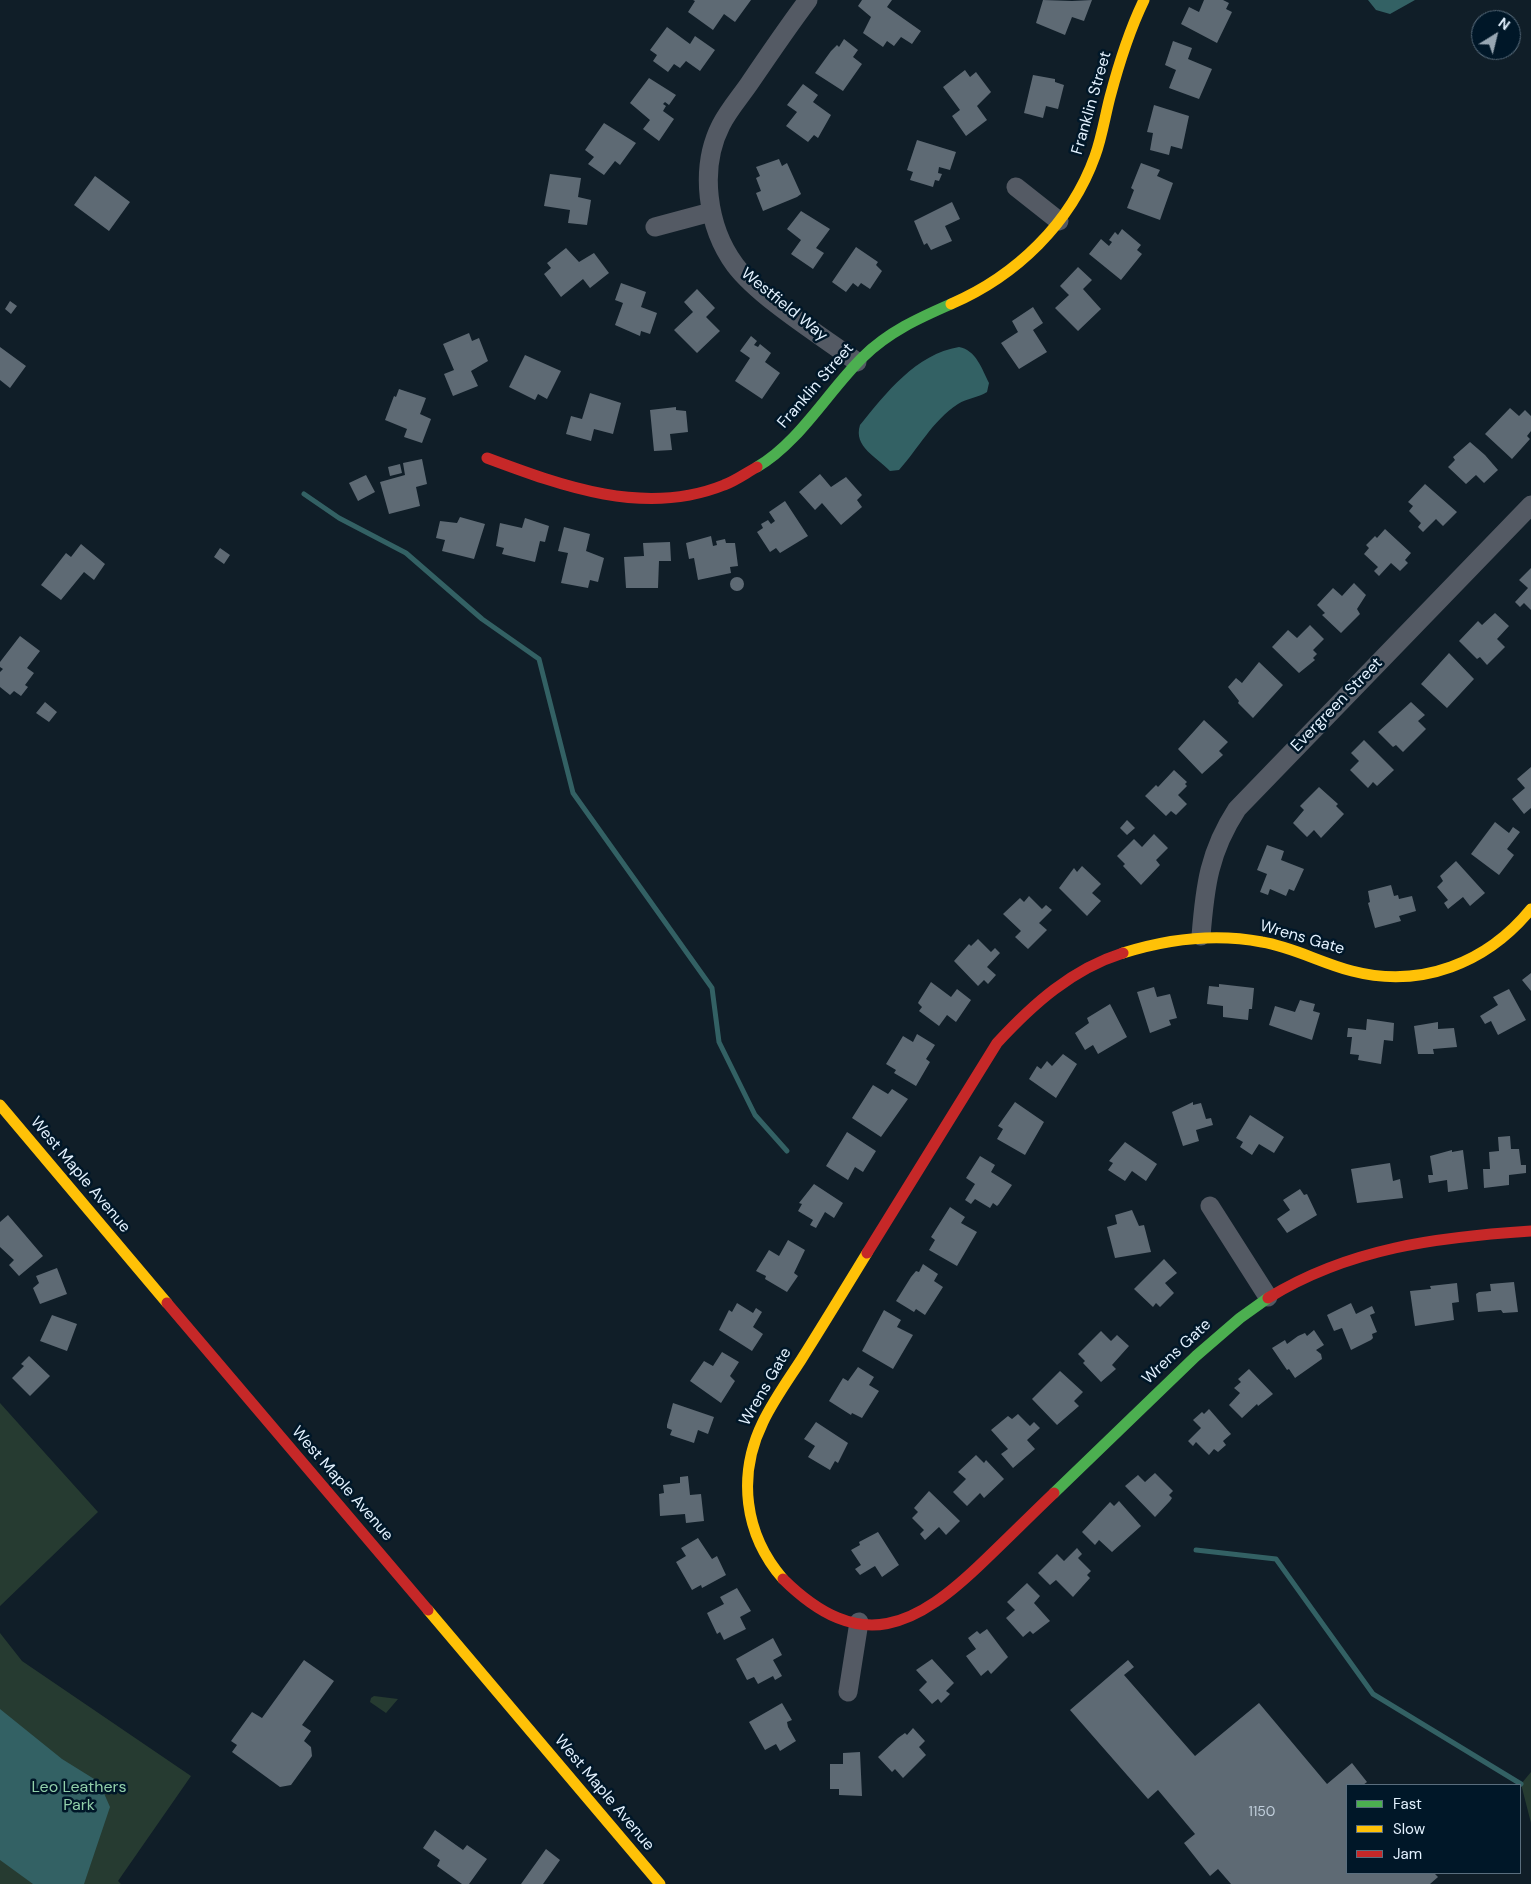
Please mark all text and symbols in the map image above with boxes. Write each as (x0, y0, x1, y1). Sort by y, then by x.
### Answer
north arrow (1471, 10, 1521, 60)
text: N (1495, 13, 1514, 34)
street label: Franklin Street (1068, 49, 1116, 157)
street label: Westfield Way (737, 264, 831, 346)
street label: Franklin Street (774, 339, 858, 433)
street label: Evergreen Street (1287, 654, 1387, 756)
street label: Wrens Gate (1257, 917, 1347, 959)
street label: West Maple Avenue (26, 1113, 134, 1237)
street label: Wrens Gate (1139, 1315, 1215, 1389)
street label: Wrens Gate (736, 1344, 796, 1430)
street label: West Maple Avenue (287, 1423, 397, 1545)
street label: West Maple Avenue (550, 1731, 658, 1855)
park label: Leo Leathers Park (31, 1778, 127, 1816)
legend (1346, 1784, 1521, 1874)
text: Fast (1393, 1794, 1422, 1814)
house number: 1150 (1249, 1804, 1275, 1820)
text: Slow (1393, 1819, 1425, 1839)
text: Jam (1393, 1844, 1422, 1864)

